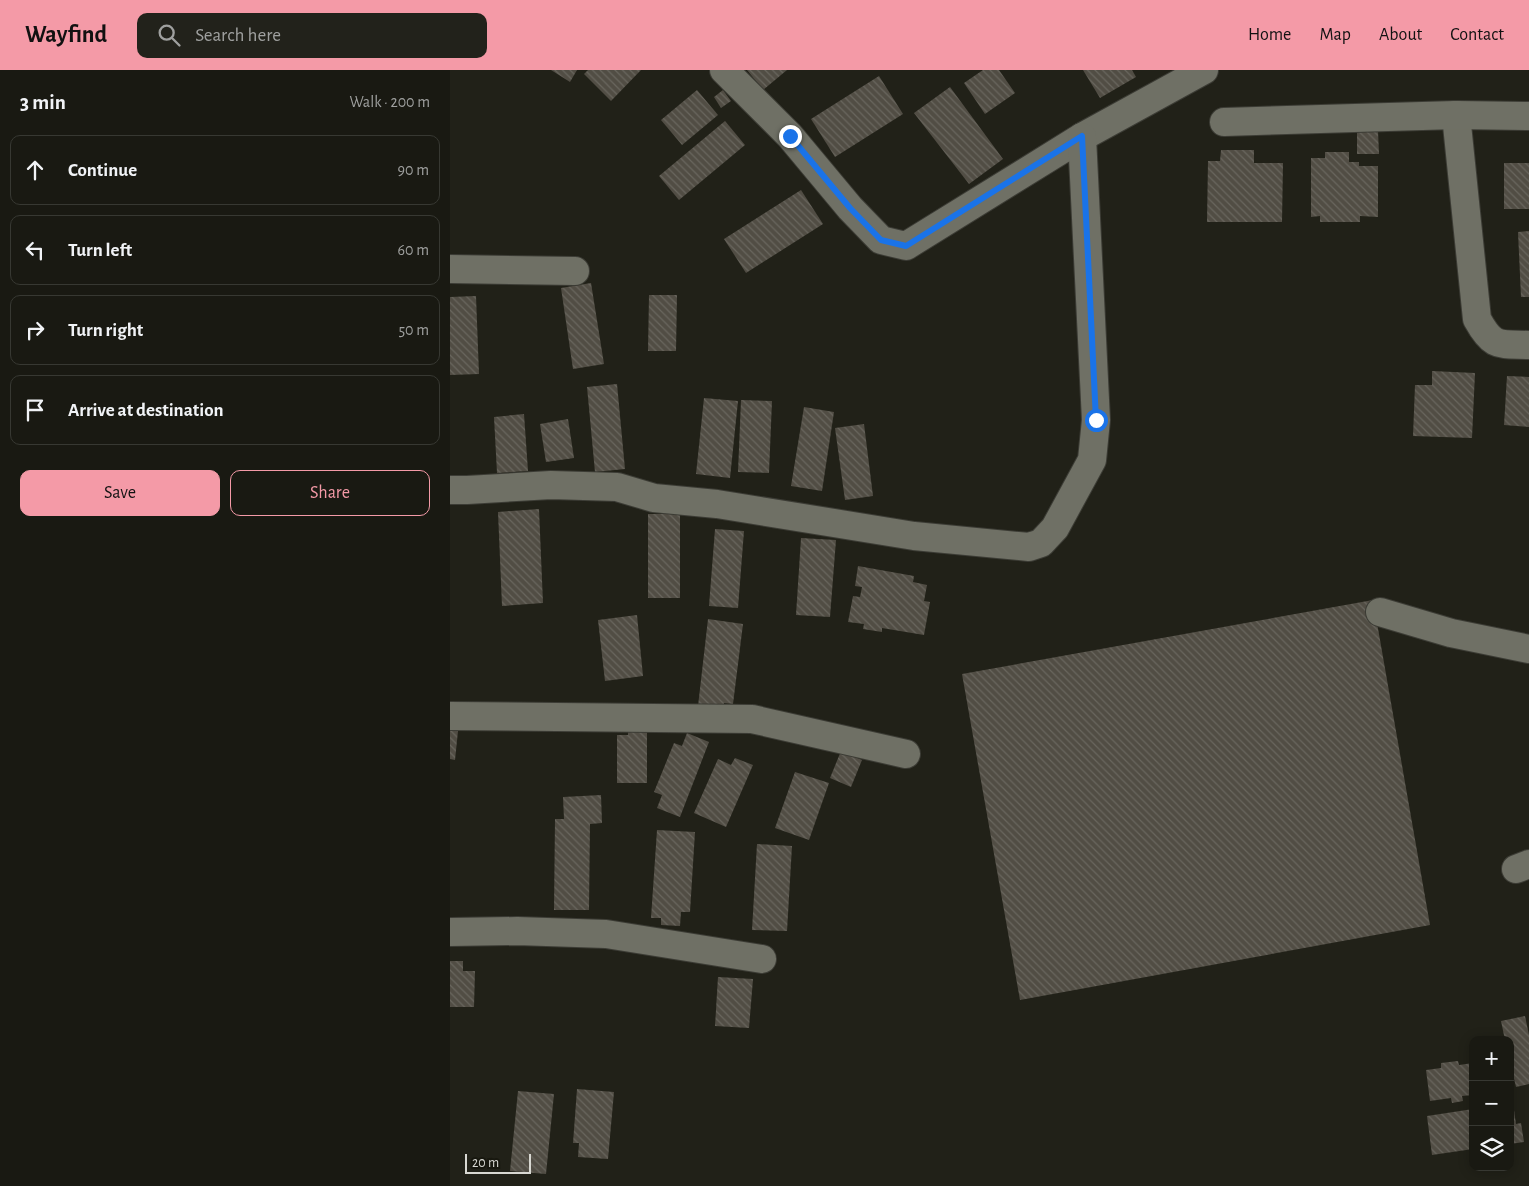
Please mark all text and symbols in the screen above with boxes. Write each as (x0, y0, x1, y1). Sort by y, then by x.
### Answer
search box (137, 13, 487, 58)
icon: search (155, 21, 183, 49)
text: Wayfind (25, 23, 107, 47)
text: Search here (195, 26, 281, 45)
text: Home (1248, 26, 1291, 44)
text: Map (1319, 26, 1351, 44)
text: About (1379, 26, 1422, 44)
text: Contact (1450, 26, 1504, 44)
text: 3 min (20, 92, 66, 113)
text: Walk · 200 m (349, 94, 430, 110)
route end (779, 125, 802, 148)
icon: ahead (21, 156, 49, 184)
text: Continue (68, 161, 137, 180)
text: 90 m (398, 162, 429, 178)
icon: left (21, 236, 49, 264)
text: Turn left (68, 241, 132, 260)
text: 60 m (398, 242, 429, 258)
icon: right (21, 316, 49, 344)
text: Turn right (68, 321, 143, 340)
text: 50 m (398, 322, 429, 338)
icon: arrive (21, 396, 49, 424)
text: Arrive at destination (68, 401, 224, 420)
route start (1085, 409, 1108, 432)
button: Save (20, 470, 220, 516)
button: Share (230, 470, 430, 516)
map controls (1469, 1036, 1514, 1171)
button: + (1469, 1036, 1514, 1081)
button: − (1469, 1081, 1514, 1126)
button: layers (1469, 1126, 1514, 1171)
scale bar (465, 1151, 531, 1174)
text: 20 m (472, 1156, 499, 1170)

